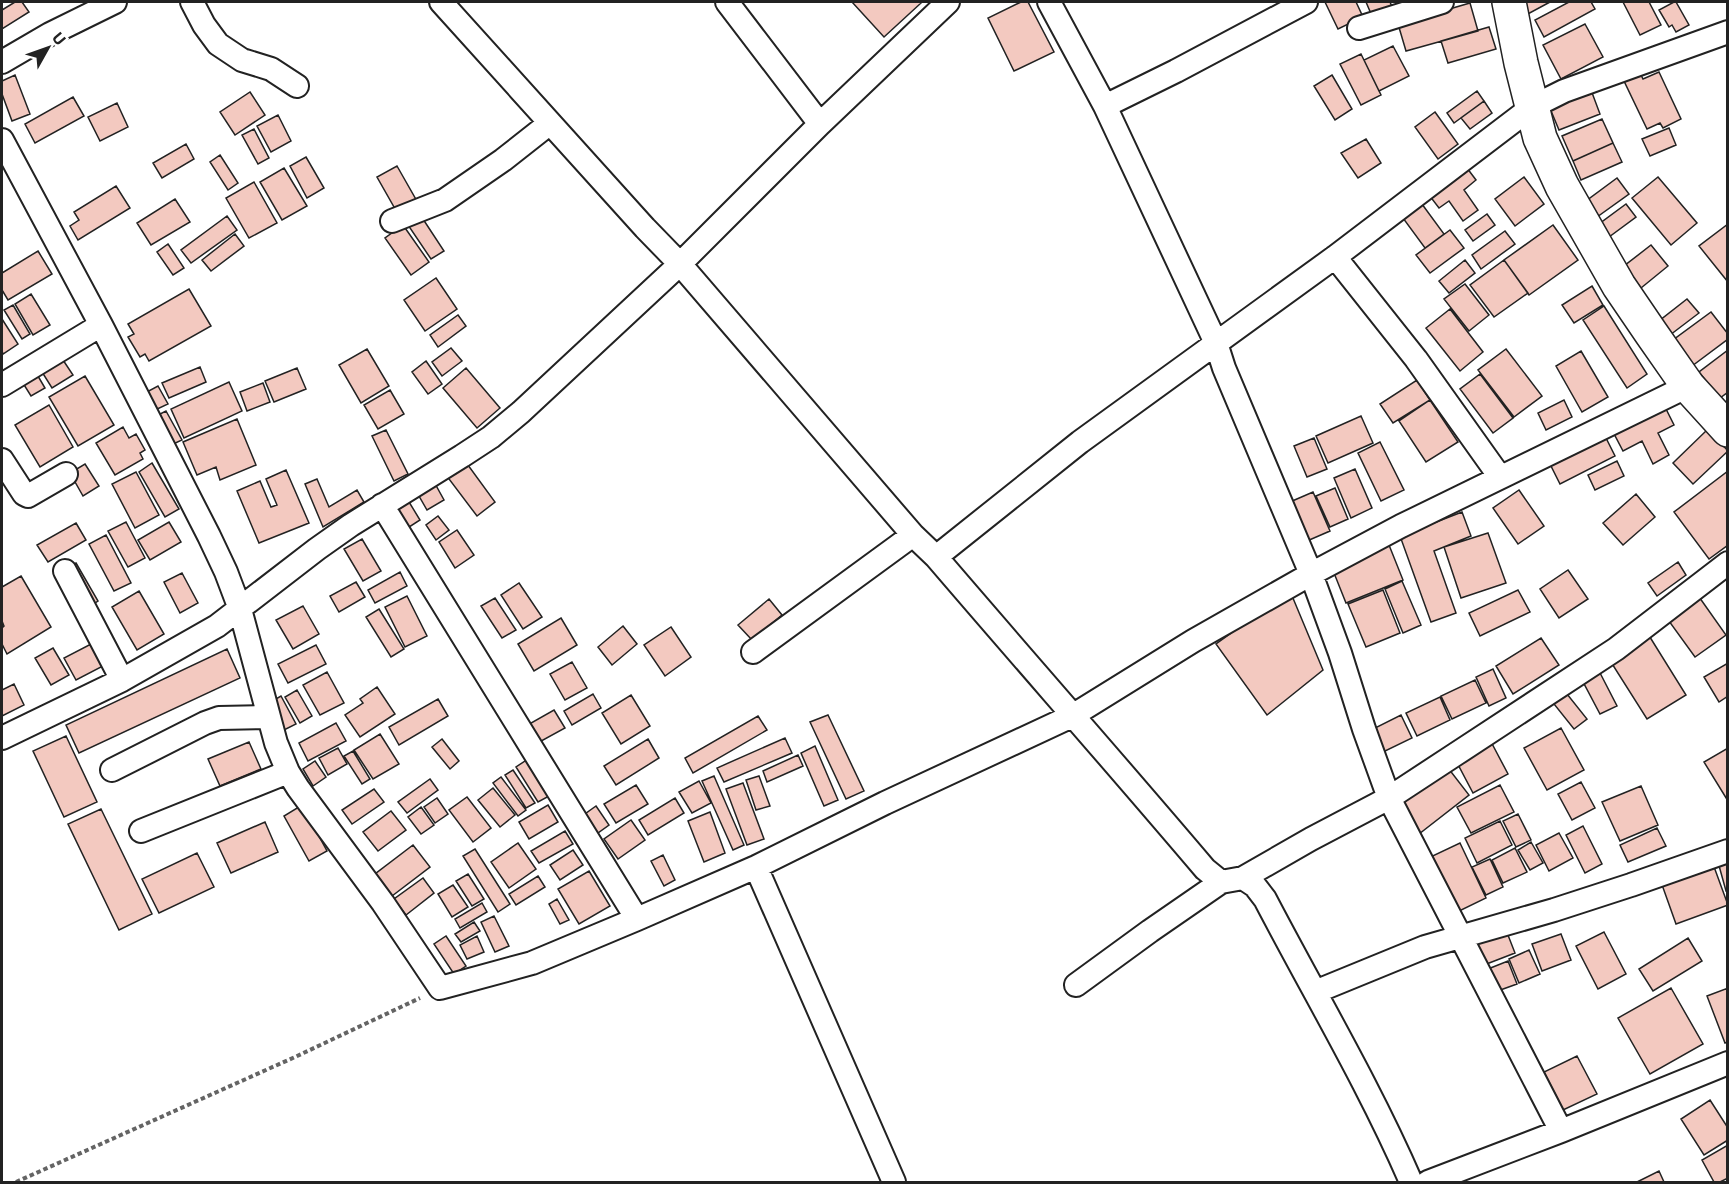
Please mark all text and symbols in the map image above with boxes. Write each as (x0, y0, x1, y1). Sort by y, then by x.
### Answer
north arrow (18, 18, 78, 78)
text: U (49, 28, 71, 48)

